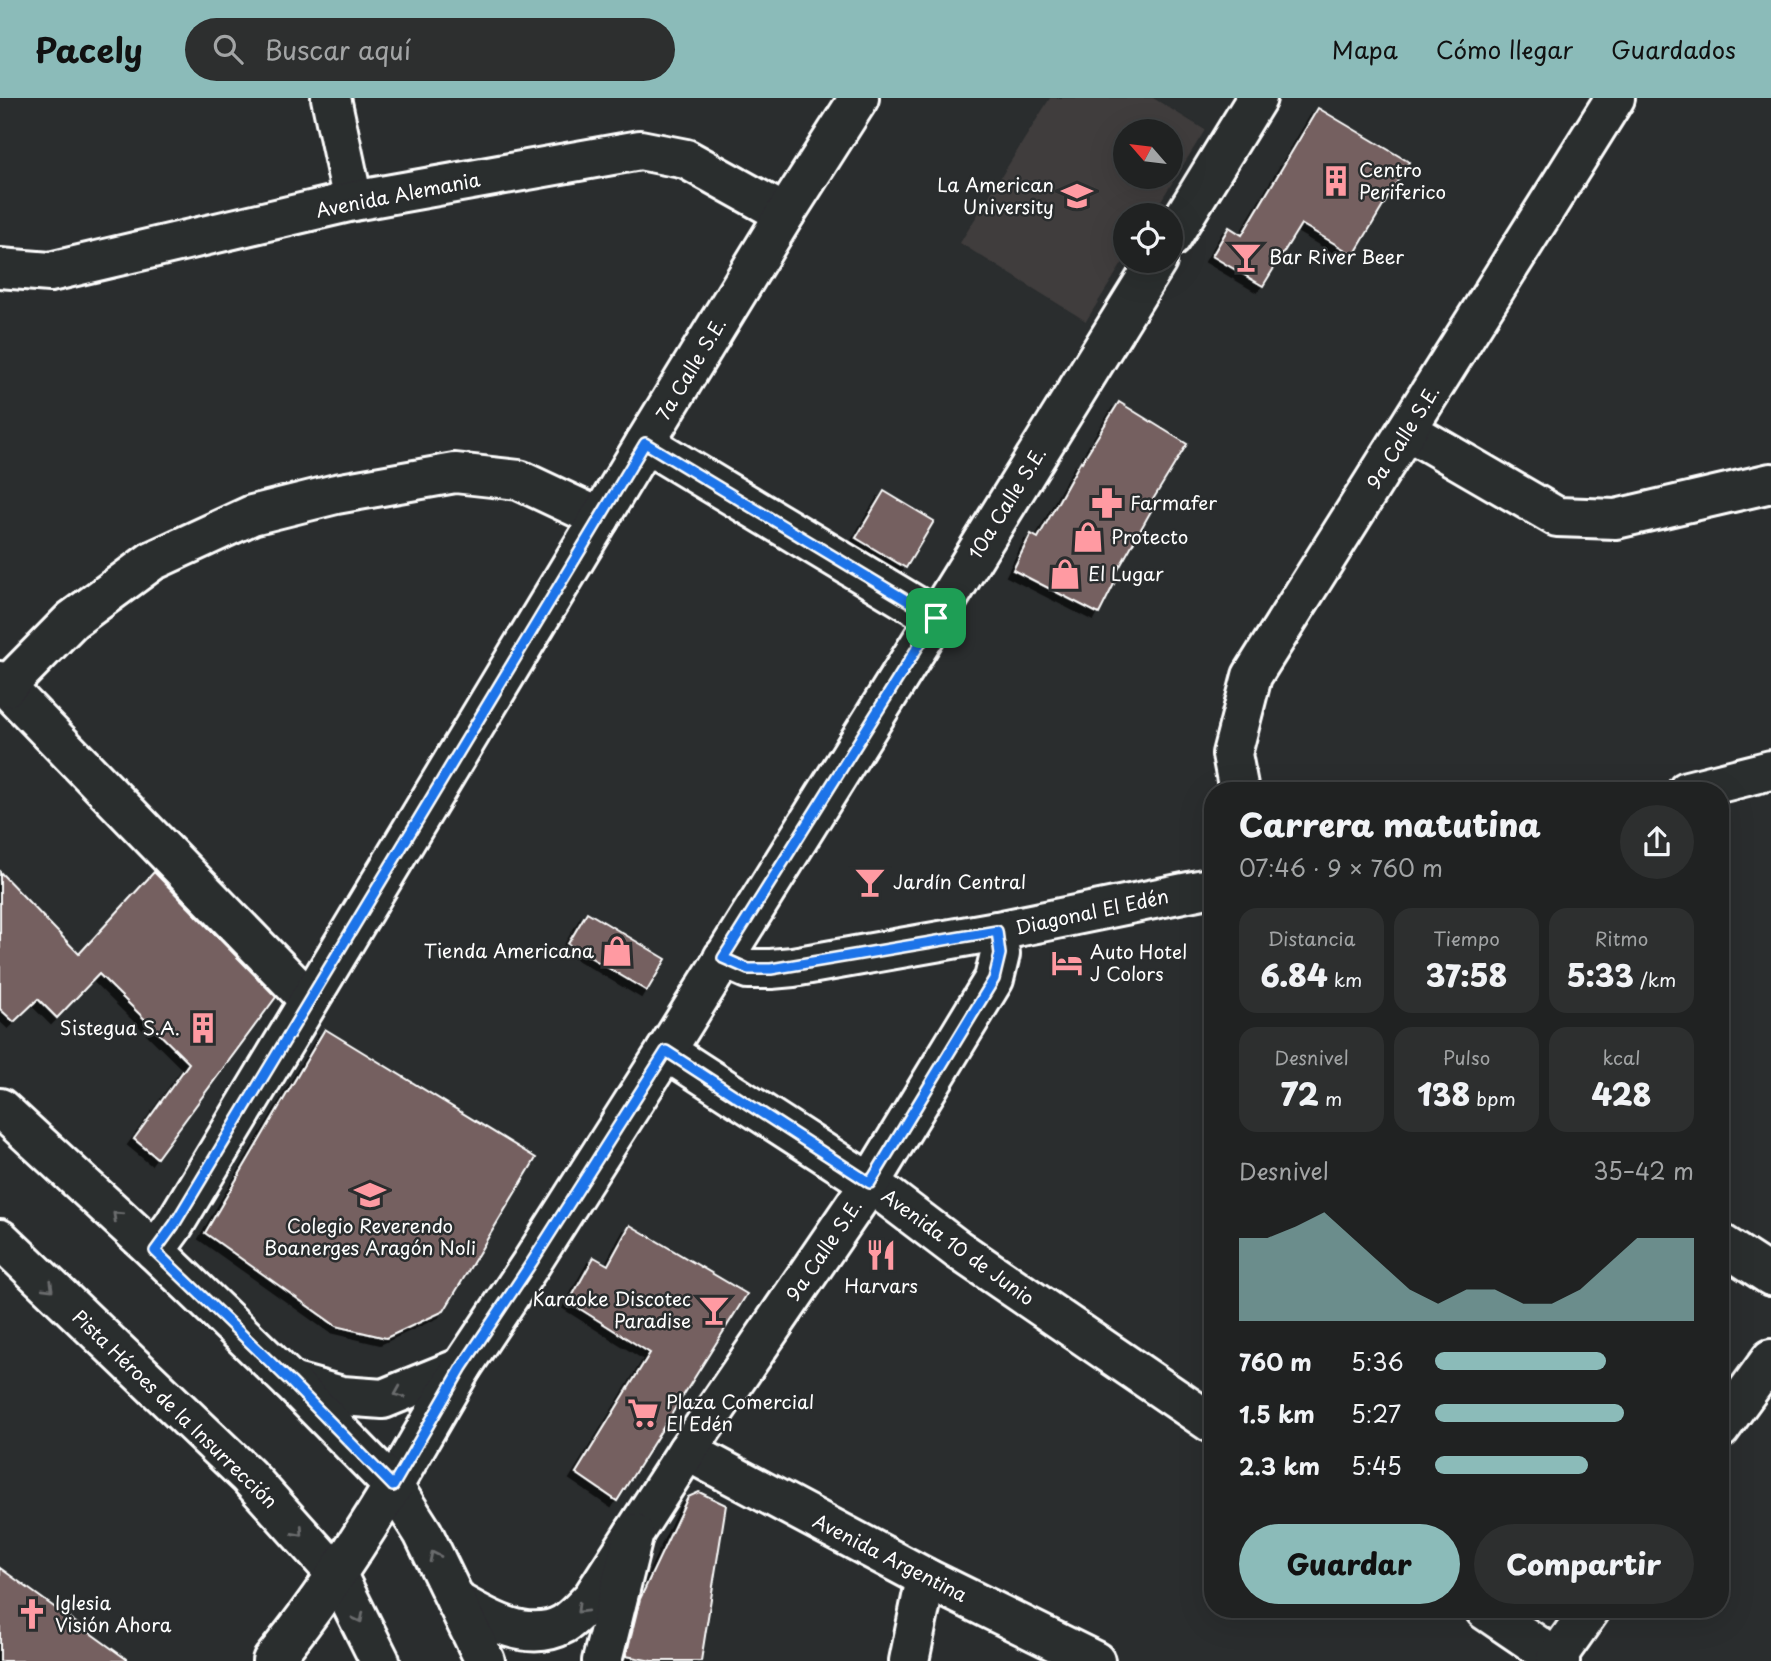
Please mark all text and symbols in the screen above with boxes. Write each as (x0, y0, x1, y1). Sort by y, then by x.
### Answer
search box (185, 18, 675, 81)
text: Pacely (35, 24, 143, 74)
icon: search (209, 30, 247, 68)
text: Buscar aquí (265, 30, 411, 69)
text: Mapa (1332, 31, 1398, 67)
text: Cómo llegar (1436, 31, 1573, 67)
text: Guardados (1611, 31, 1736, 67)
north arrow (1113, 119, 1183, 189)
map controls (1113, 119, 1183, 273)
place label: Centro Periferico (1359, 155, 1446, 205)
street label: Avenida Alemania (313, 164, 483, 224)
building icon: Centro Periferico (1319, 164, 1353, 198)
place label: La American University (937, 170, 1054, 220)
school or university icon: La American University (1060, 179, 1094, 213)
button: locate (1113, 203, 1183, 273)
bar icon: Bar River Beer (1229, 240, 1263, 274)
place label: Bar River Beer (1269, 242, 1404, 270)
street label: 7a Calle S.E. (648, 312, 732, 425)
street label: 9a Calle S.E. (1359, 379, 1445, 494)
street label: 10a Calle S.E. (960, 441, 1052, 564)
pharmacy icon: Farmafer (1090, 486, 1124, 520)
place label: Farmafer (1130, 488, 1217, 516)
shop icon: Protecto (1071, 520, 1105, 554)
place label: Protecto (1111, 522, 1188, 550)
shop icon: El Lugar (1048, 557, 1082, 591)
place label: El Lugar (1088, 559, 1164, 587)
pin (906, 588, 966, 648)
icon: arrive (917, 599, 955, 637)
text: Carrera matutina (1239, 800, 1541, 848)
button: share (1620, 805, 1694, 879)
text: 07:46 · 9 × 760 m (1239, 850, 1443, 885)
bar icon: Jardín Central (853, 865, 887, 899)
place label: Jardín Central (893, 867, 1026, 895)
street label: Diagonal El Edén (1013, 881, 1171, 941)
text: Distancia (1268, 924, 1355, 952)
text: Tiempo (1433, 924, 1500, 952)
text: Ritmo (1595, 924, 1648, 952)
shop icon: Tienda Americana (600, 934, 634, 968)
place label: Tienda Americana (424, 936, 594, 964)
place label: Auto Hotel J Colors (1090, 937, 1187, 987)
hotel icon: Auto Hotel J Colors (1050, 946, 1084, 980)
text: 6.84 (1261, 952, 1328, 997)
text: 37:58 (1426, 952, 1507, 997)
text: 5:33 (1567, 952, 1634, 997)
text: km (1328, 965, 1362, 993)
text: /km (1634, 965, 1676, 993)
building icon: Sistegua S.A. (186, 1011, 220, 1045)
place label: Sistegua S.A. (60, 1013, 180, 1041)
text: Desnivel (1274, 1043, 1349, 1071)
text: Pulso (1443, 1043, 1490, 1071)
text: kcal (1603, 1043, 1640, 1071)
text: 72 (1281, 1071, 1319, 1116)
text: 138 (1417, 1071, 1470, 1116)
text: 428 (1592, 1071, 1651, 1116)
text: m (1319, 1084, 1342, 1112)
text: bpm (1470, 1084, 1516, 1112)
text: Desnivel (1239, 1153, 1329, 1188)
text: 35–42 m (1593, 1153, 1694, 1188)
school or university icon: Colegio Reverendo Boanerges Aragón Noli (353, 1178, 387, 1212)
street label: Avenida 10 de Junio (876, 1181, 1041, 1311)
street label: 9a Calle S.E. (779, 1193, 868, 1306)
one-way arrow (112, 1211, 125, 1224)
place label: Colegio Reverendo Boanerges Aragón Noli (264, 1211, 476, 1261)
restaurant icon: Harvars (864, 1238, 898, 1272)
place label: Harvars (844, 1271, 918, 1299)
one-way arrow (41, 1278, 54, 1291)
place label: Karaoke Discotec Paradise (532, 1284, 691, 1334)
bar icon: Karaoke Discotec Paradise (697, 1293, 731, 1327)
street label: Pista Héroes de la Insurrección (67, 1303, 284, 1514)
text: 760 m (1239, 1344, 1312, 1379)
text: 5:36 (1351, 1344, 1404, 1379)
one-way arrow (394, 1384, 406, 1398)
place label: Plaza Comercial El Edén (666, 1387, 814, 1437)
supermarket icon: Plaza Comercial El Edén (626, 1396, 660, 1430)
text: 1.5 km (1239, 1396, 1315, 1431)
text: 5:27 (1351, 1396, 1401, 1431)
text: 2.3 km (1239, 1448, 1320, 1483)
text: 5:45 (1351, 1448, 1402, 1483)
street label: Avenida Argentina (808, 1506, 973, 1608)
one-way arrow (290, 1524, 303, 1537)
button: Guardar (1239, 1524, 1460, 1604)
button: Compartir (1474, 1524, 1694, 1604)
one-way arrow (428, 1551, 442, 1563)
place label: Iglesia Visión Ahora (55, 1588, 172, 1638)
church icon: Iglesia Visión Ahora (15, 1597, 49, 1631)
one-way arrow (576, 1600, 589, 1613)
one-way arrow (350, 1611, 364, 1623)

